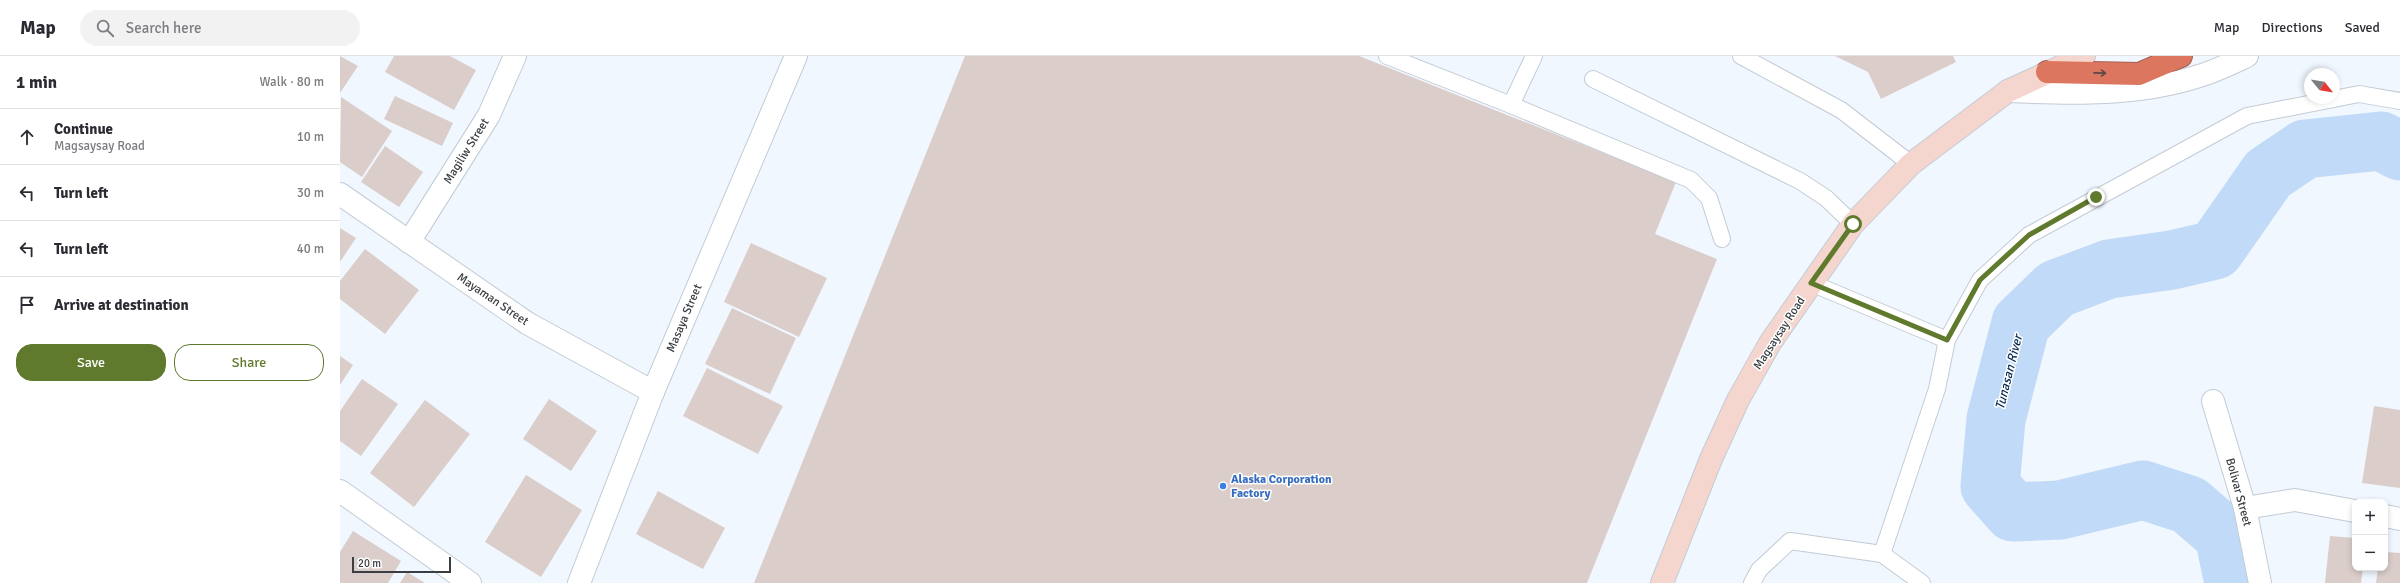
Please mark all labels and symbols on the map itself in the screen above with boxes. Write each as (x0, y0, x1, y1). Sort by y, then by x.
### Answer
north arrow (2304, 68, 2340, 104)
one-way arrow (2093, 69, 2106, 77)
street label: Magiliw Street (440, 116, 493, 187)
route end (2087, 188, 2105, 206)
route start (1844, 215, 1862, 233)
street label: Mayaman Street (454, 270, 531, 329)
street label: Masaya Street (663, 282, 706, 354)
street label: Magsaysay Road (1750, 294, 1809, 373)
water label: Tunasan River (1992, 331, 2027, 411)
street label: Bolivar Street (2222, 456, 2255, 528)
place label: Alaska Corporation Factory (1231, 472, 1332, 501)
marker: Alaska Corporation Factory (1218, 481, 1228, 491)
scale bar (352, 555, 451, 574)

